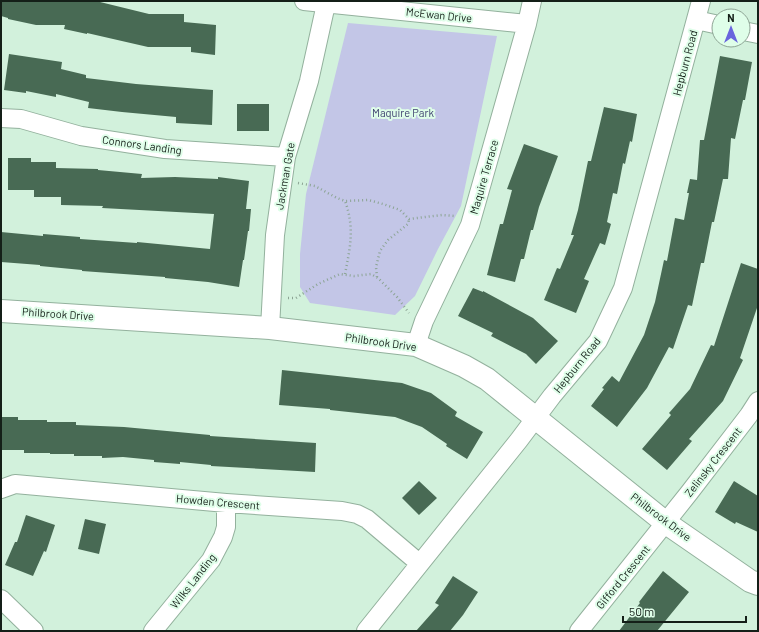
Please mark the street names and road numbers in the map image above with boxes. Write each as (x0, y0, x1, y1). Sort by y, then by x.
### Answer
street label: McEwan Drive (405, 5, 473, 24)
street label: Hepburn Road (670, 29, 700, 97)
street label: Connors Landing (101, 132, 183, 157)
street label: Maquire Terrace (467, 138, 500, 216)
street label: Jackman Gate (272, 141, 297, 211)
street label: Philbrook Drive (22, 305, 95, 323)
street label: Philbrook Drive (345, 330, 418, 353)
street label: Hepburn Road (550, 334, 603, 395)
street label: Zelinsky Crescent (682, 424, 744, 499)
street label: Philbrook Drive (629, 490, 694, 544)
street label: Howden Crescent (176, 491, 260, 512)
street label: Gifford Crescent (593, 542, 652, 611)
street label: Wilks Landing (167, 550, 218, 611)

